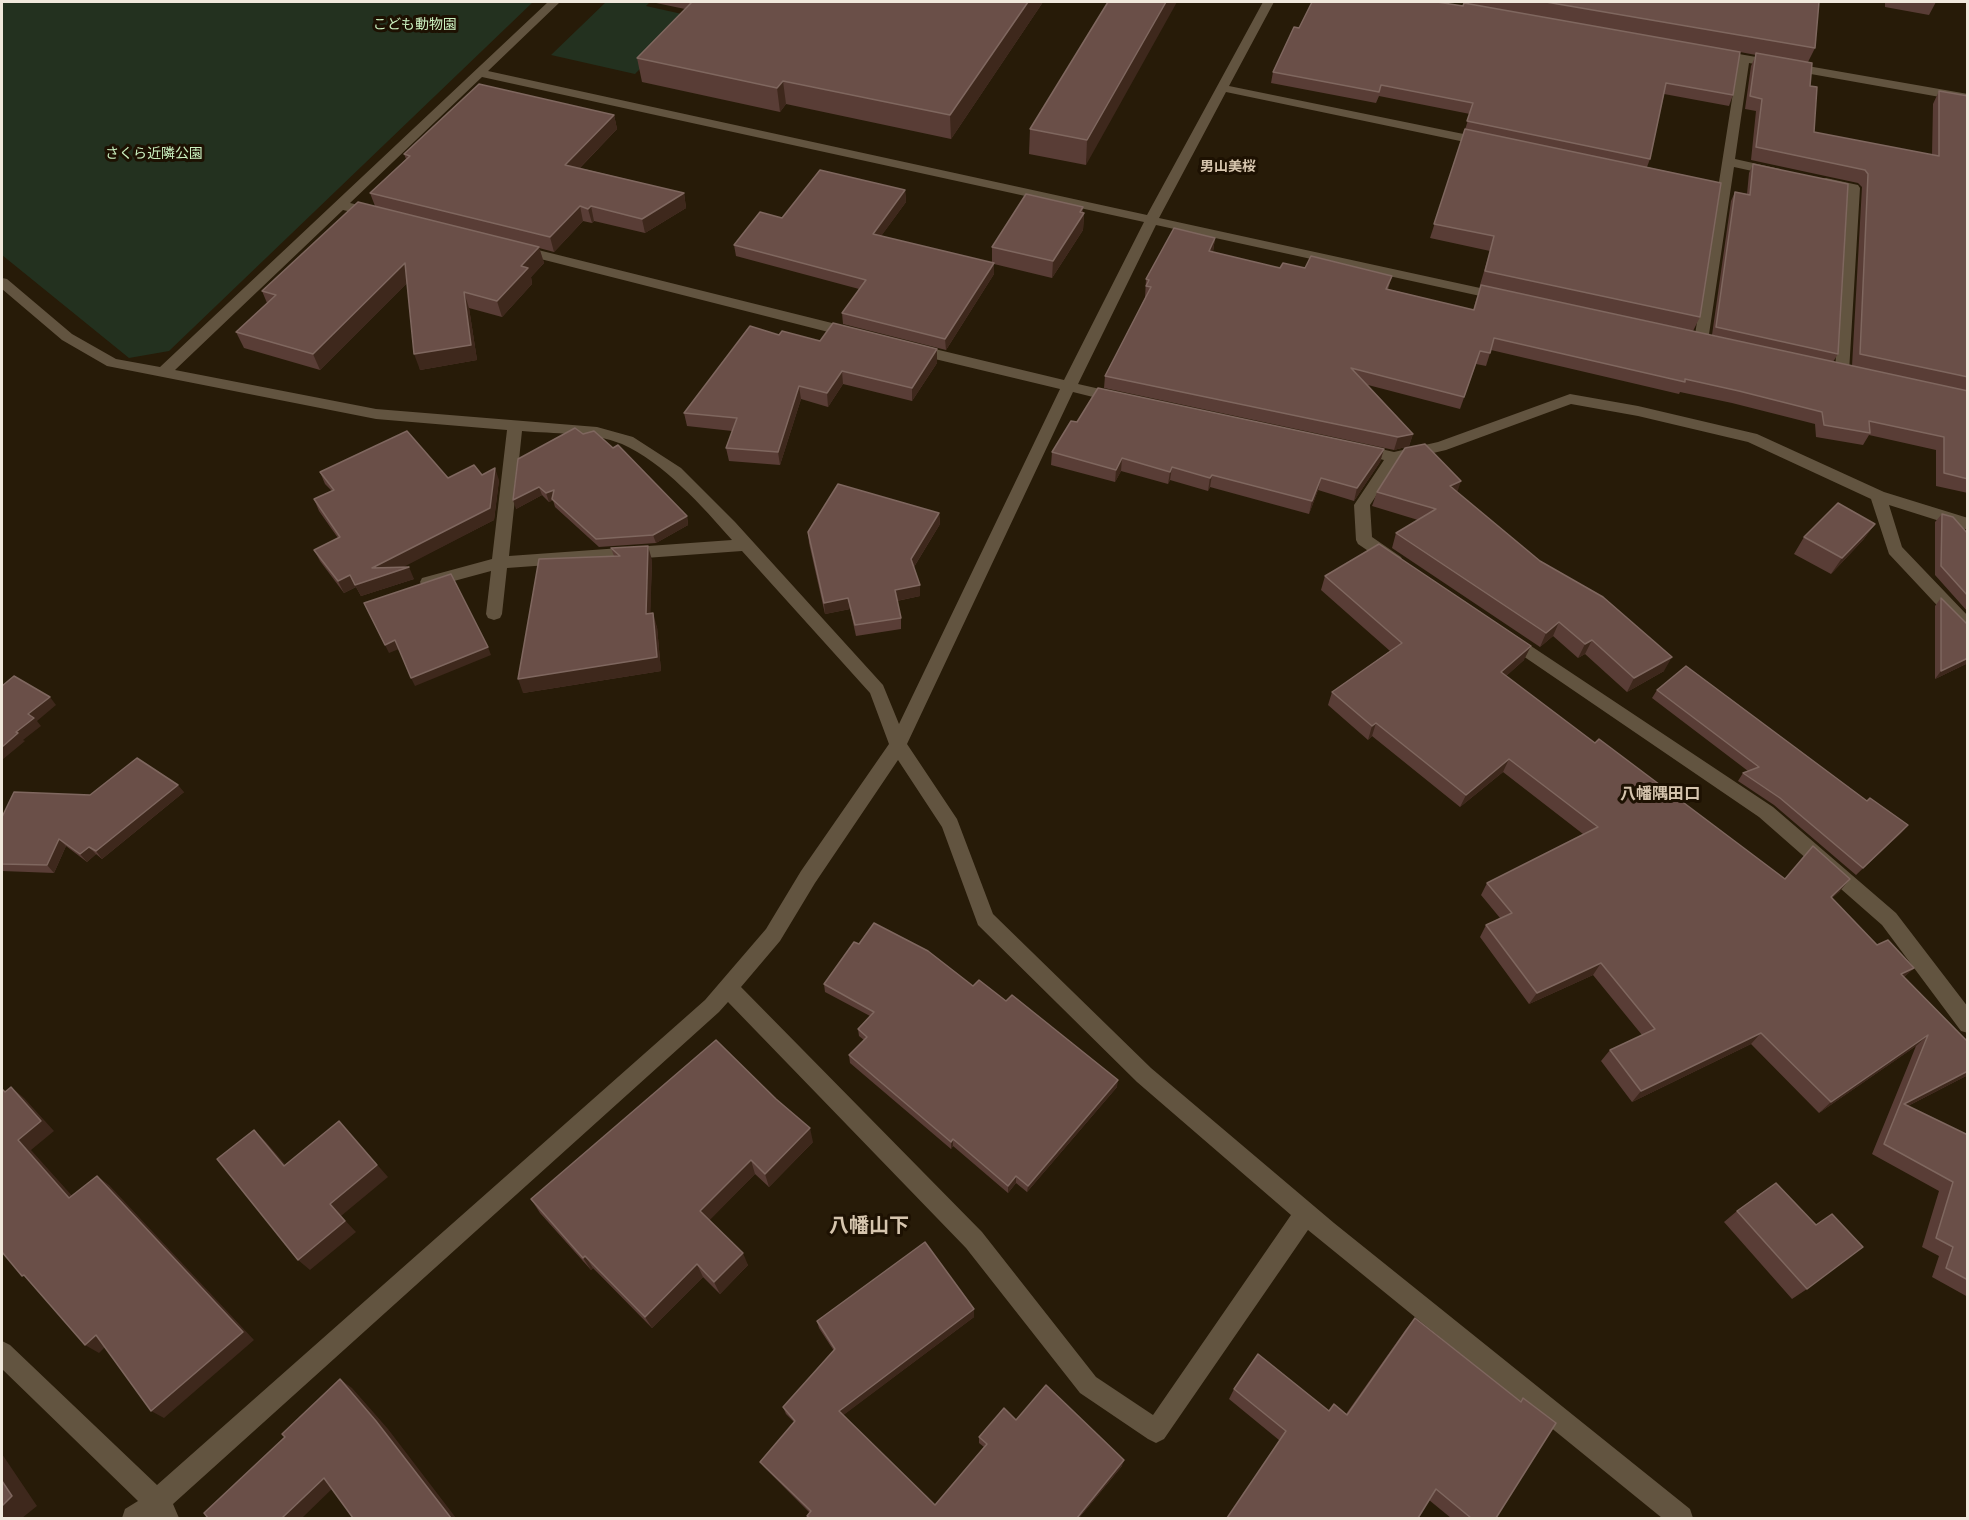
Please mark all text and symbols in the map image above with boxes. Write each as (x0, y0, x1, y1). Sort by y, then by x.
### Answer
park label: こども動物園 (373, 17, 457, 33)
park label: さくら近隣公園 (105, 146, 203, 162)
district label: 男山美桜 (1200, 159, 1256, 175)
district label: 八幡隅田口 (1620, 785, 1700, 805)
district label: 八幡山下 (829, 1215, 909, 1239)

